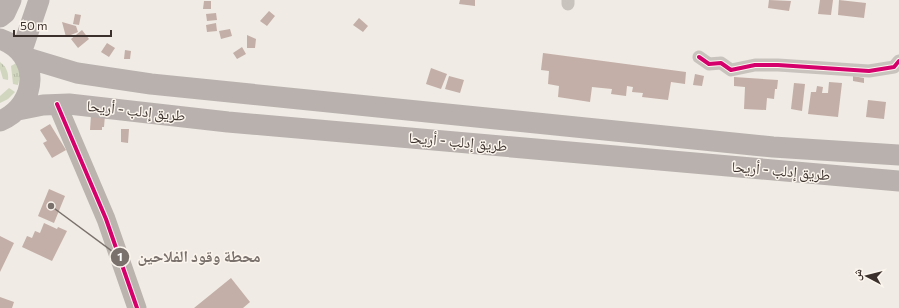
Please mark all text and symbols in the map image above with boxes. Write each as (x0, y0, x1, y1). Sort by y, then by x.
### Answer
scale bar (14, 12, 111, 38)
text: 50 m (20, 18, 48, 32)
street label: طريق إدلب - أريحا (86, 96, 186, 126)
street label: طريق إدلب - أريحا (408, 128, 508, 156)
street label: طريق إدلب - أريحا (731, 157, 831, 185)
callout: محطة وقود الفلاحين (110, 243, 269, 271)
text: محطة وقود الفلاحين (138, 246, 260, 266)
text: 1 (117, 249, 123, 263)
north arrow (847, 256, 887, 296)
text: ش (849, 268, 866, 282)

